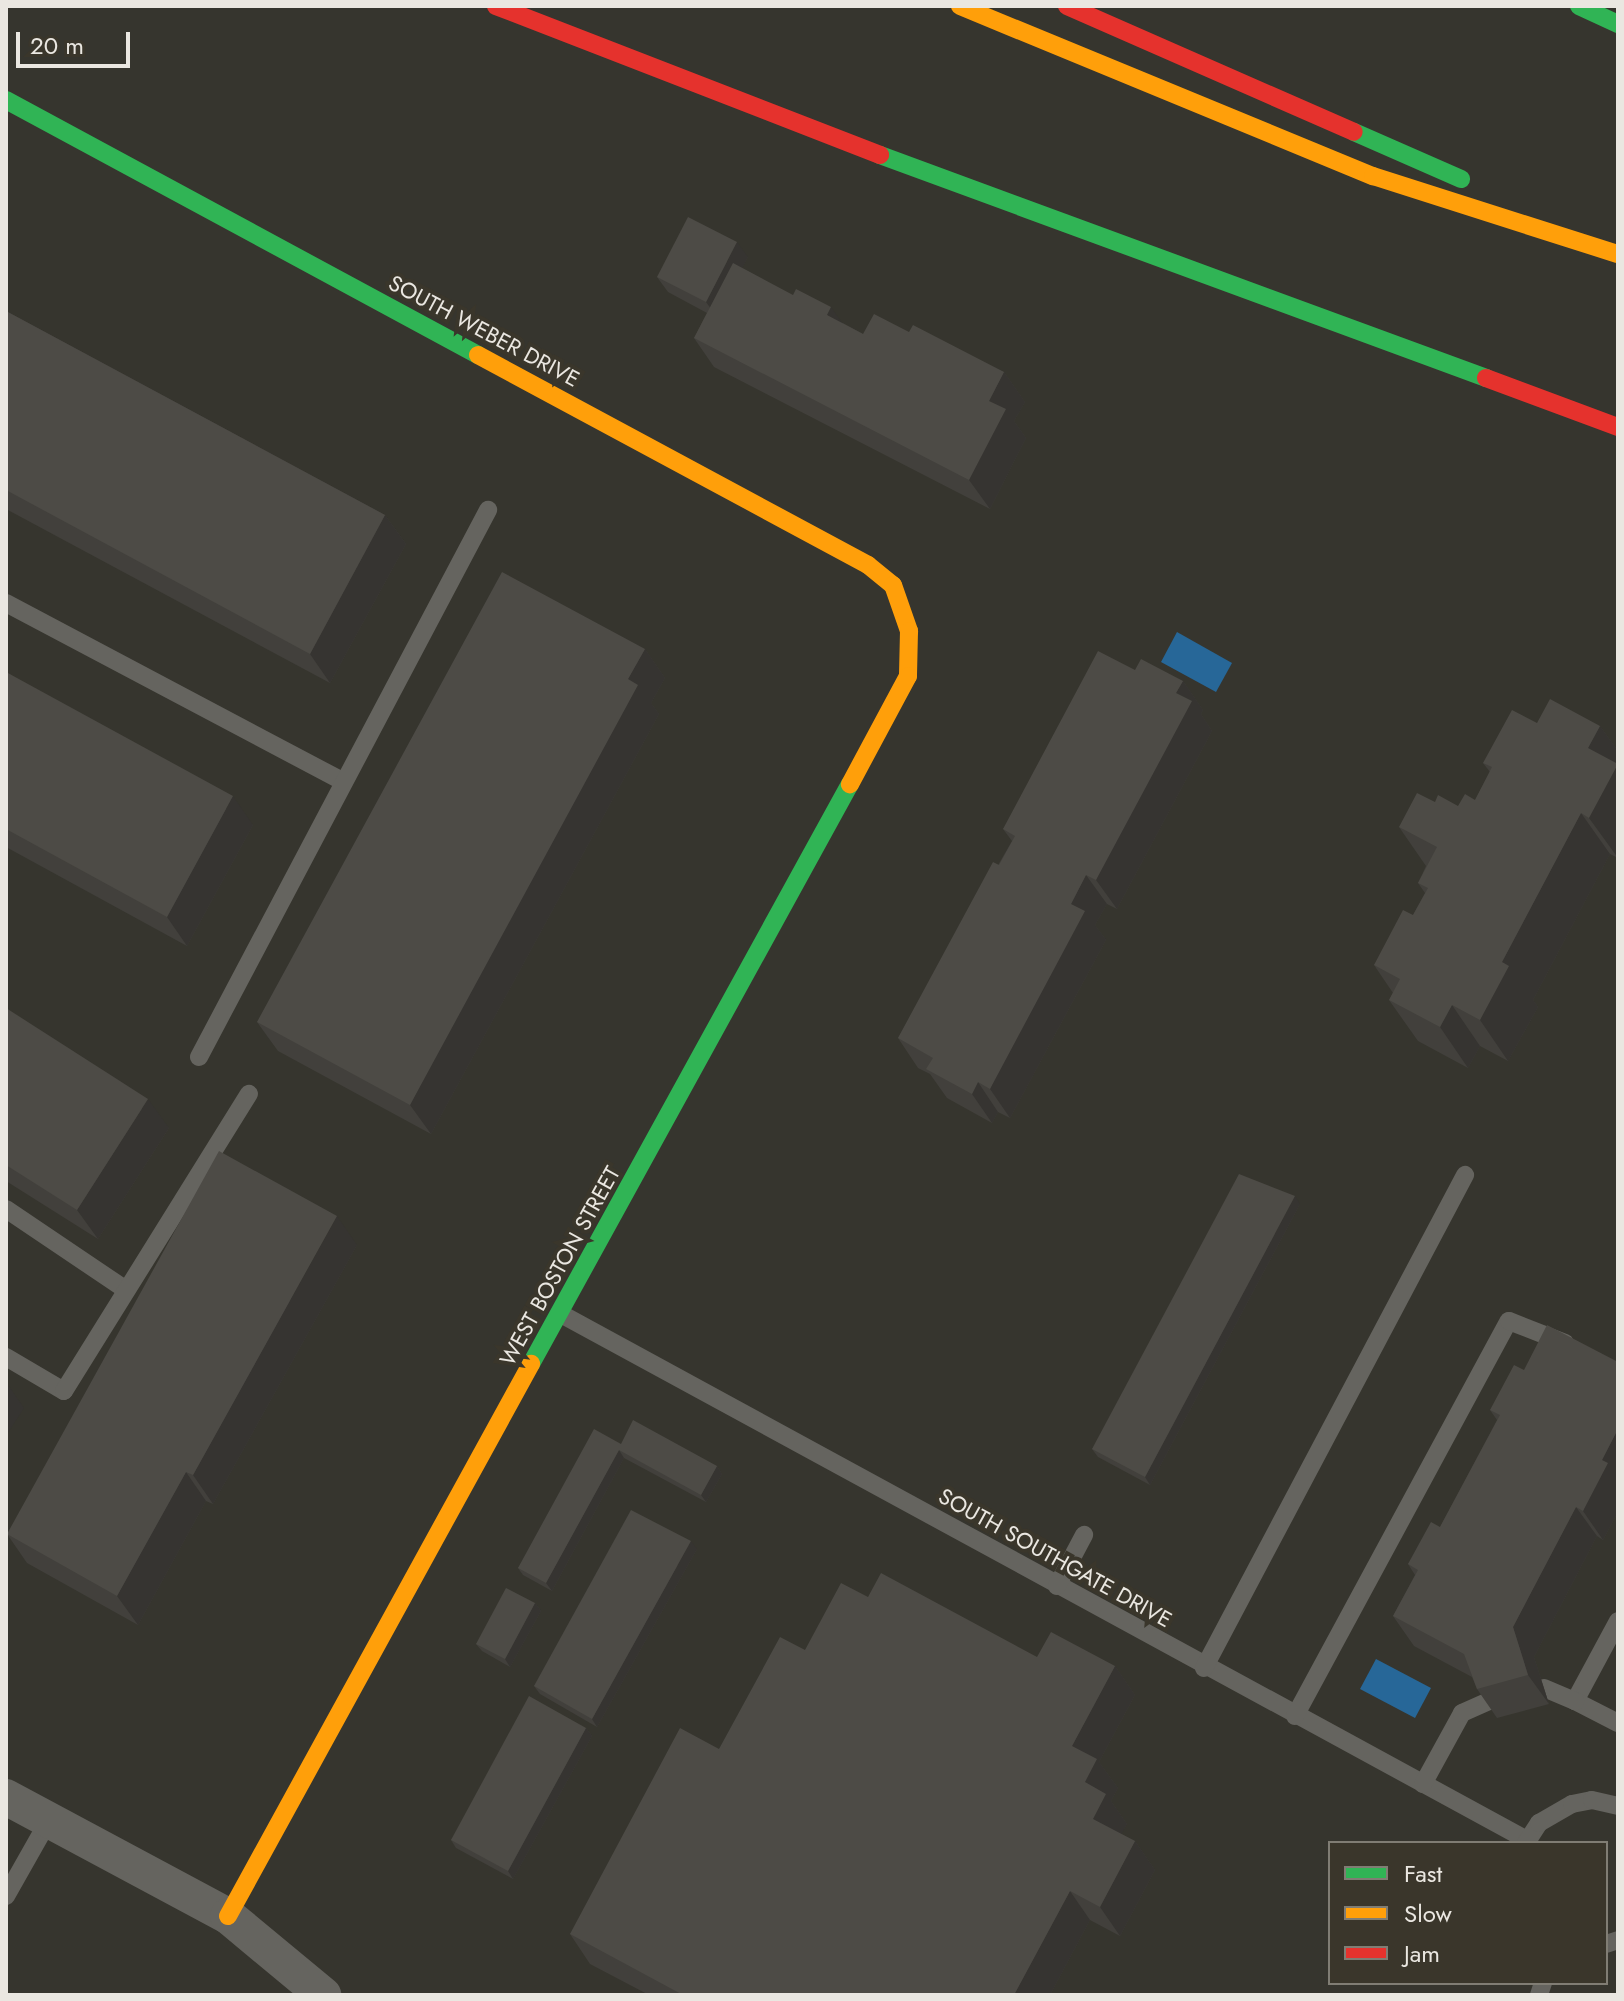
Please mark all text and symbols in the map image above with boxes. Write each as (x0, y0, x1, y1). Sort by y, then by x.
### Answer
scale bar (20, 16, 134, 66)
text: 20 m (30, 28, 84, 63)
street label: SOUTH WEBER DRIVE (384, 270, 584, 392)
street label: WEST BOSTON STREET (494, 1162, 626, 1370)
street label: SOUTH SOUTHGATE DRIVE (934, 1483, 1176, 1633)
legend (1328, 1841, 1608, 1985)
text: Fast (1404, 1856, 1442, 1891)
text: Slow (1404, 1896, 1452, 1931)
text: Jam (1404, 1936, 1440, 1971)

